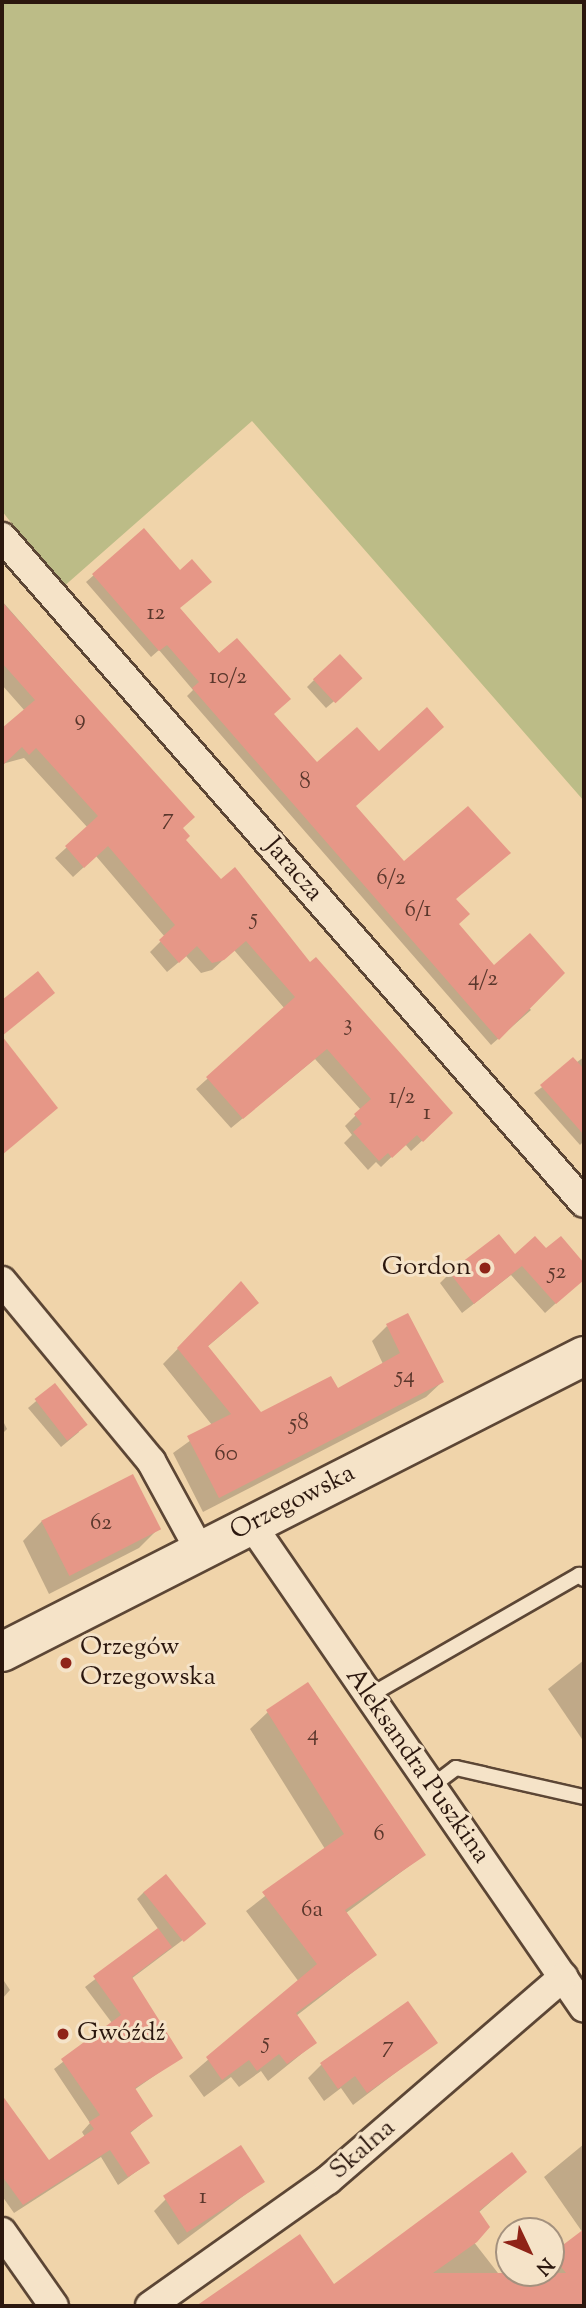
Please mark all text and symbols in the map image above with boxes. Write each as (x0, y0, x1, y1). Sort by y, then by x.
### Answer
house number: 12 (147, 600, 165, 628)
house number: 10/2 (209, 664, 247, 692)
house number: 9 (74, 706, 86, 734)
house number: 8 (299, 769, 311, 797)
house number: 7 (162, 805, 174, 833)
street label: Jaracza (257, 832, 329, 908)
house number: 6/2 (376, 865, 406, 893)
house number: 6/1 (405, 897, 431, 925)
house number: 5 (250, 905, 258, 933)
house number: 4/2 (468, 966, 498, 994)
house number: 3 (343, 1011, 353, 1039)
house number: 1/2 (389, 1084, 415, 1112)
house number: 1 (423, 1100, 431, 1128)
place label: Gordon (382, 1252, 471, 1284)
house number: 52 (548, 1259, 566, 1287)
marker: Gordon (477, 1260, 493, 1276)
house number: 54 (395, 1363, 415, 1391)
house number: 58 (289, 1410, 309, 1438)
house number: 60 (214, 1441, 238, 1469)
street label: Orzegowska (225, 1458, 361, 1548)
house number: 62 (90, 1510, 112, 1538)
place label: Orzegów Orzegowska (80, 1632, 216, 1694)
marker: Orzegów Orzegowska (58, 1655, 74, 1671)
street label: Aleksandra Puszkina (338, 1662, 496, 1870)
house number: 4 (307, 1721, 319, 1749)
house number: 6 (373, 1821, 385, 1849)
house number: 6a (301, 1897, 323, 1925)
place label: Gwóźdź (77, 2018, 166, 2050)
marker: Gwóźdź (55, 2026, 71, 2042)
house number: 5 (262, 2029, 270, 2057)
house number: 7 (382, 2033, 394, 2061)
street label: Skalna (324, 2113, 402, 2187)
house number: 1 (199, 2184, 207, 2212)
north arrow (495, 2217, 565, 2287)
text: N (529, 2251, 559, 2280)

